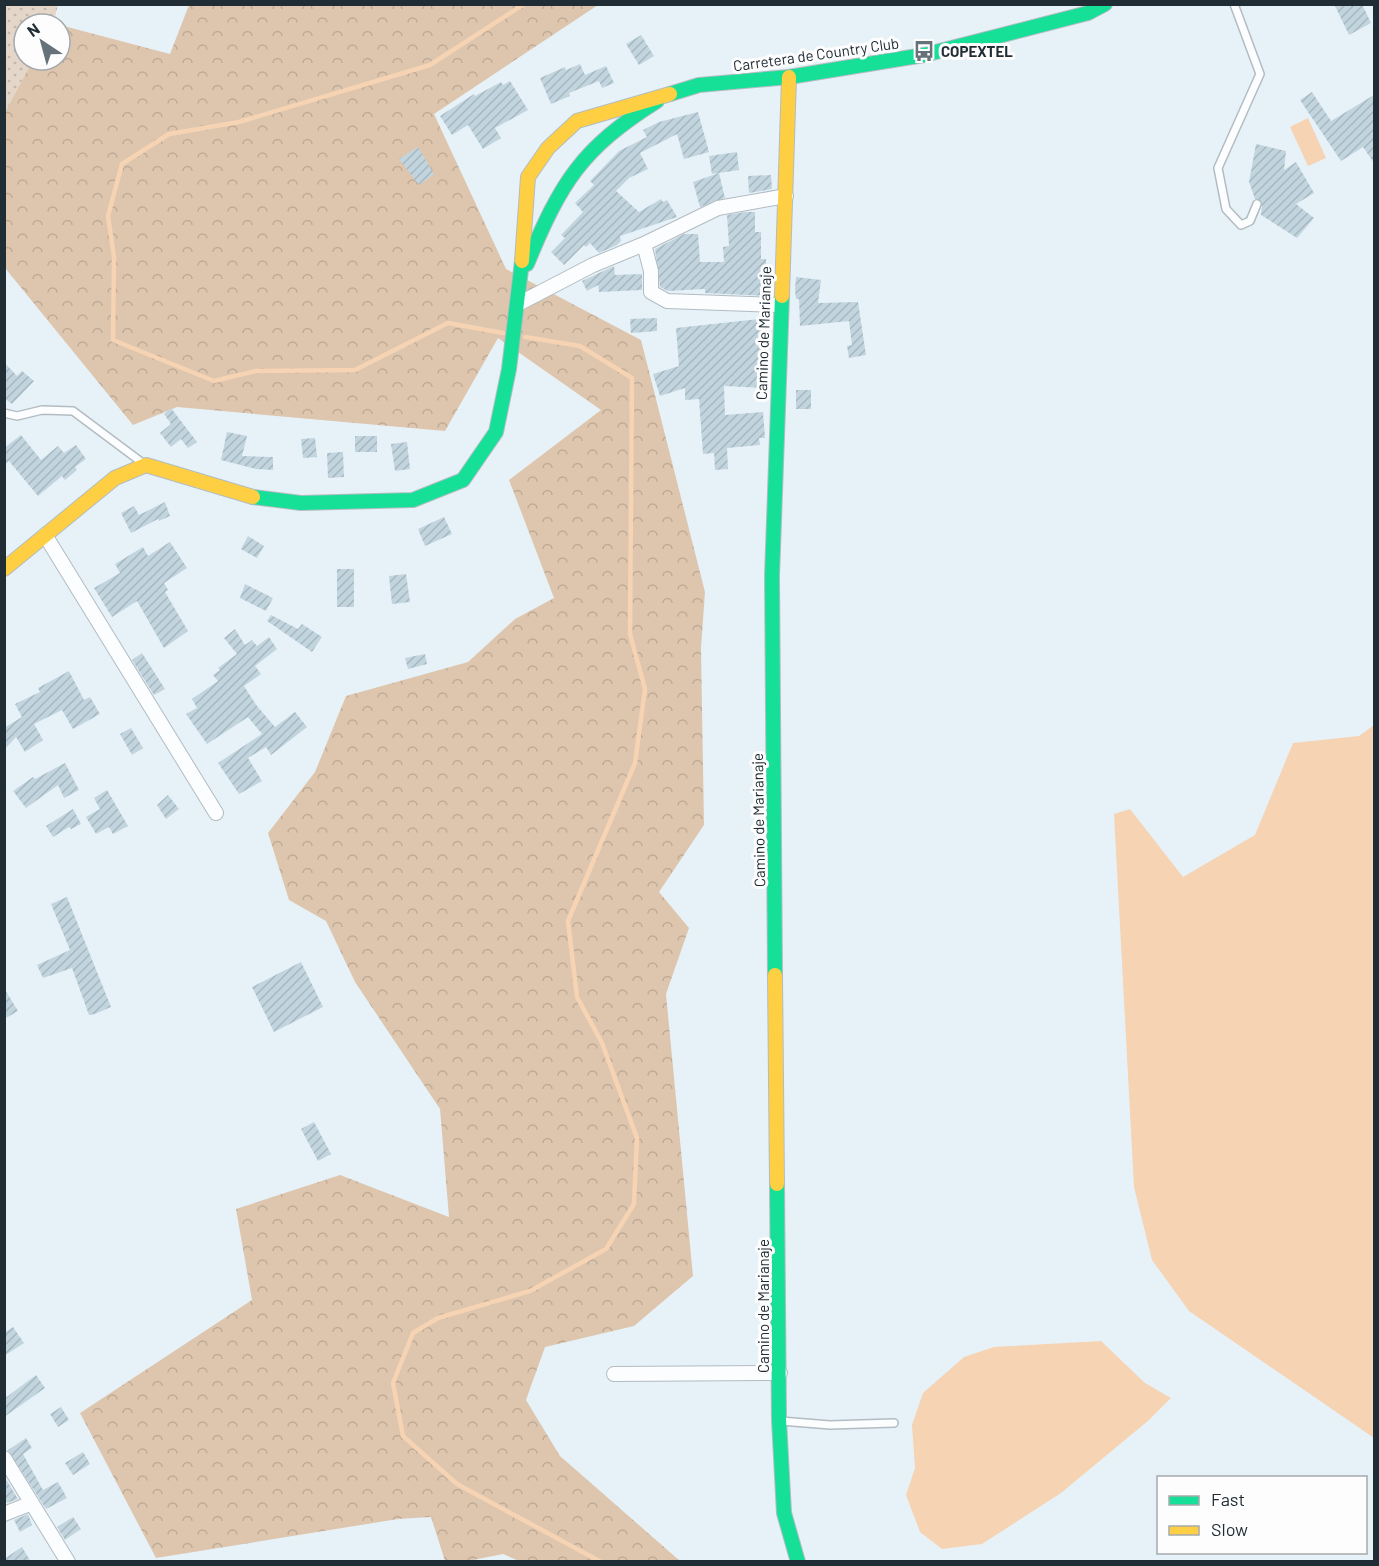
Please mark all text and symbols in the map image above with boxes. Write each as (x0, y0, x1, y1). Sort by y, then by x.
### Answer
north arrow (12, 12, 72, 72)
text: N (23, 19, 43, 40)
street label: Carretera de Country Club (732, 33, 900, 75)
bus stop icon: COPEXTEL (912, 39, 936, 63)
place label: COPEXTEL (941, 42, 1013, 60)
street label: Camino de Marianaje (752, 266, 774, 400)
street label: Camino de Marianaje (748, 753, 768, 887)
street label: Camino de Marianaje (754, 1239, 772, 1373)
legend (1157, 1476, 1367, 1554)
text: Fast (1211, 1488, 1245, 1510)
text: Slow (1211, 1518, 1248, 1540)

